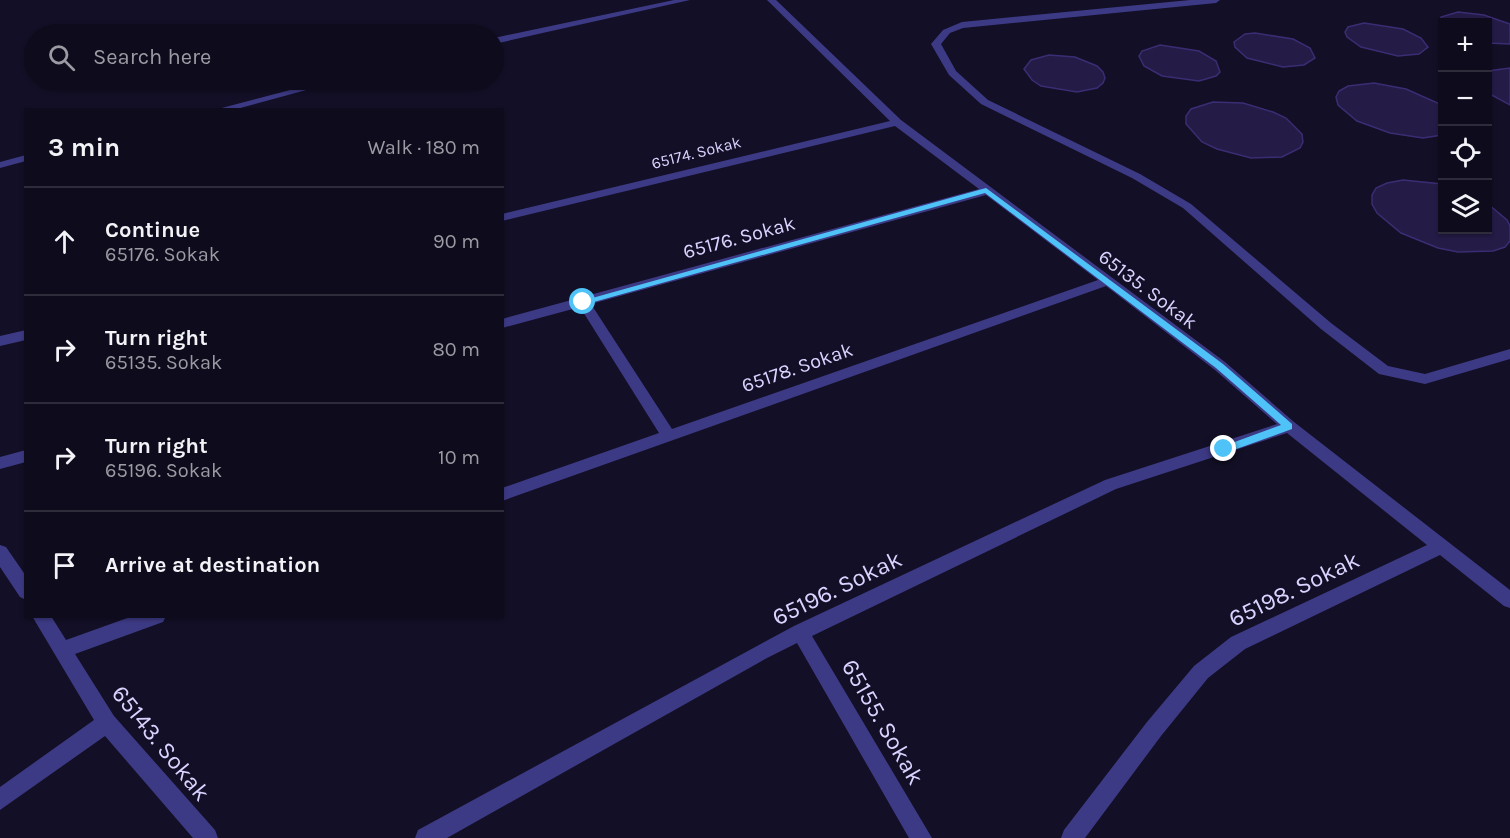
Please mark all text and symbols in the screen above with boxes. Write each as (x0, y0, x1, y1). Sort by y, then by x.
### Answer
map controls (1438, 18, 1492, 234)
button: + (1438, 18, 1492, 72)
search box (24, 24, 504, 90)
icon: search (45, 41, 78, 74)
text: Search here (93, 44, 211, 70)
button: − (1438, 72, 1492, 126)
button: locate (1438, 126, 1492, 180)
text: 3 min (48, 132, 120, 163)
street label: 65174. Sokak (649, 132, 743, 173)
text: Walk · 180 m (368, 136, 480, 159)
button: layers (1438, 180, 1492, 234)
street label: 65176. Sokak (681, 211, 798, 263)
text: Continue (105, 217, 200, 243)
icon: ahead (48, 225, 81, 258)
text: 90 m (433, 230, 480, 253)
text: 65176. Sokak (105, 243, 220, 266)
street label: 65135. Sokak (1094, 245, 1201, 334)
route start (569, 288, 595, 314)
text: Turn right (105, 325, 208, 351)
icon: right (48, 333, 81, 366)
text: 80 m (432, 338, 480, 361)
street label: 65178. Sokak (739, 338, 856, 397)
text: 65135. Sokak (105, 351, 222, 374)
text: Turn right (105, 433, 208, 459)
route end (1210, 435, 1236, 461)
icon: right (48, 441, 81, 474)
text: 10 m (438, 446, 480, 469)
text: 65196. Sokak (105, 459, 222, 482)
street label: 65196. Sokak (768, 545, 906, 631)
street label: 65198. Sokak (1224, 545, 1364, 633)
icon: arrive (48, 549, 81, 582)
text: Arrive at destination (105, 552, 320, 578)
street label: 65155. Sokak (836, 654, 930, 790)
street label: 65143. Sokak (106, 680, 216, 806)

